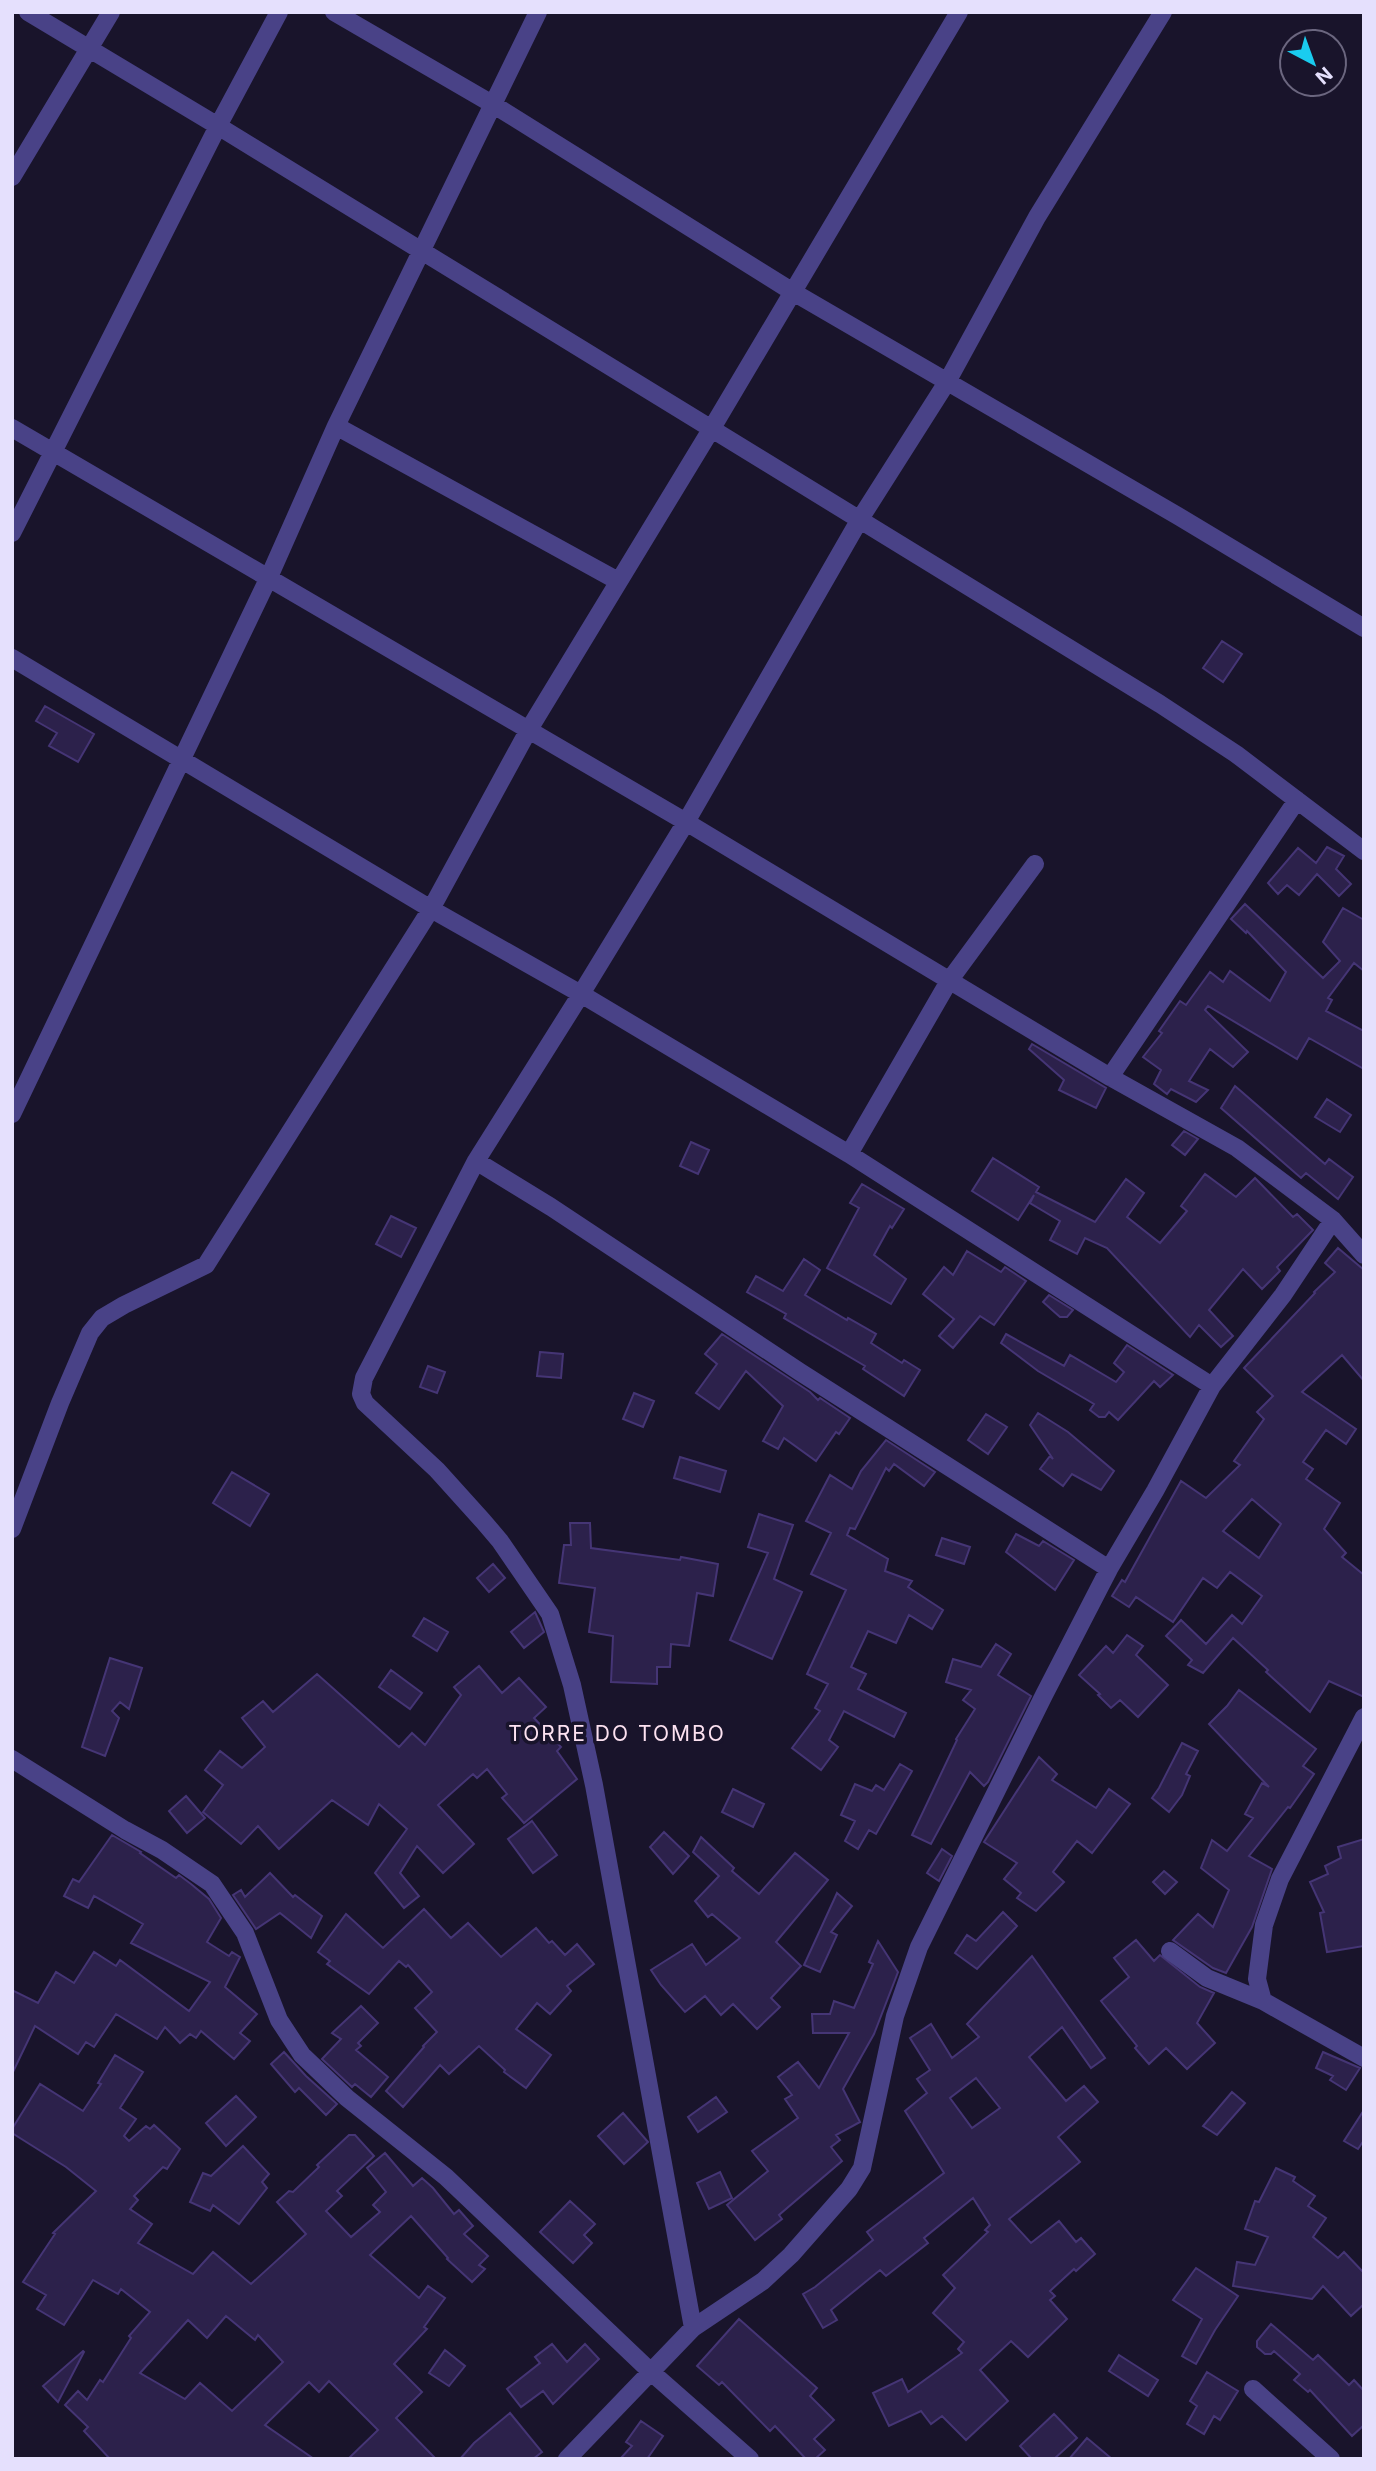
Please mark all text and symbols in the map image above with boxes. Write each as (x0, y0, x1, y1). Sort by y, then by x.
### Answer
north arrow (1278, 28, 1348, 98)
text: N (1311, 62, 1337, 89)
district label: TORRE DO TOMBO (508, 1721, 726, 1746)

